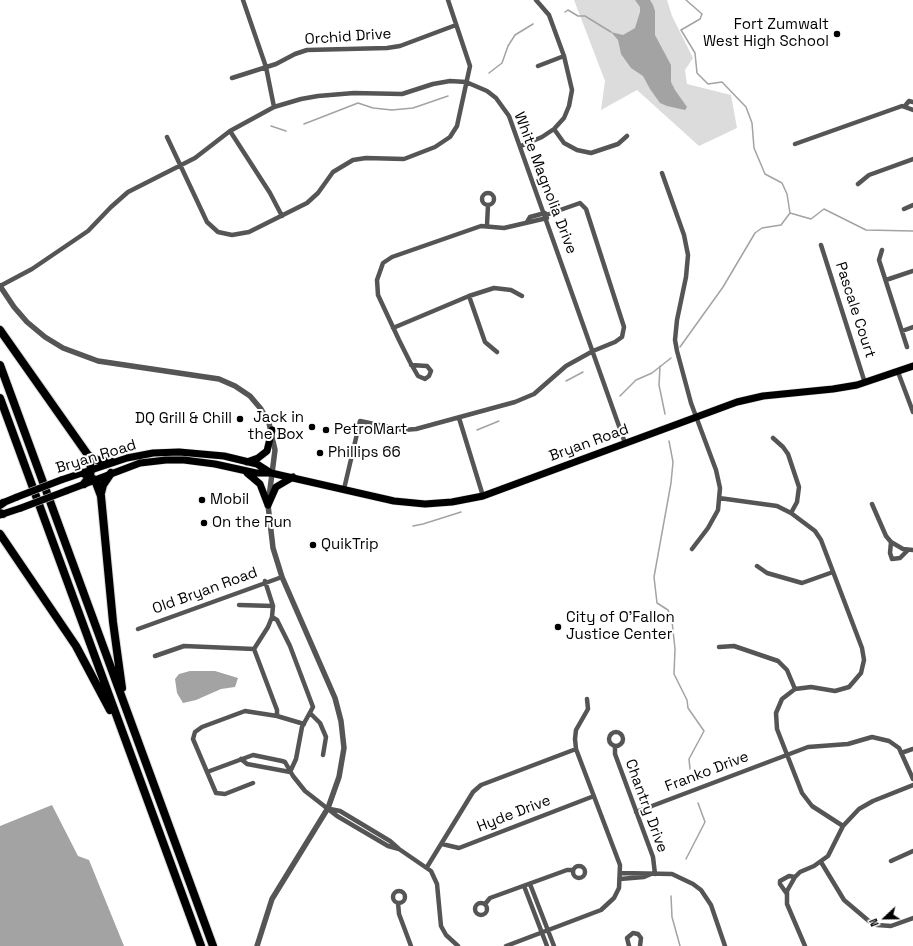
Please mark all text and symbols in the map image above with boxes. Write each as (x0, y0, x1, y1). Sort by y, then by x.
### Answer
place label: Fort Zumwalt West High School (703, 16, 829, 51)
street label: Orchid Drive (304, 25, 392, 49)
marker: Fort Zumwalt West High School (832, 29, 842, 39)
street label: White Magnolia Drive (510, 109, 580, 257)
street label: Pascale Court (831, 260, 879, 360)
place label: Jack in the Box (248, 409, 304, 444)
place label: DQ Grill & Chill (135, 410, 232, 428)
marker: DQ Grill & Chill (235, 414, 245, 424)
street label: Bryan Road (547, 420, 631, 466)
place label: PetroMart (334, 421, 407, 439)
marker: Jack in the Box (307, 422, 317, 432)
marker: PetroMart (321, 425, 331, 435)
street label: Bryan Road (54, 436, 138, 478)
place label: Phillips 66 (328, 444, 401, 462)
marker: Phillips 66 (315, 448, 325, 458)
place label: Mobil (210, 491, 249, 509)
marker: Mobil (197, 495, 207, 505)
place label: On the Run (212, 514, 292, 532)
marker: On the Run (199, 518, 209, 528)
place label: QuikTrip (321, 536, 379, 554)
marker: QuikTrip (308, 540, 318, 550)
street label: Old Bryan Road (150, 564, 260, 618)
place label: City of O'Fallon Justice Center (566, 609, 675, 644)
marker: City of O'Fallon Justice Center (553, 622, 563, 632)
street label: Franko Drive (663, 748, 751, 796)
street label: Chantry Drive (621, 757, 671, 855)
street label: Hyde Drive (475, 792, 553, 836)
north arrow (865, 898, 905, 938)
text: N (866, 916, 882, 929)

